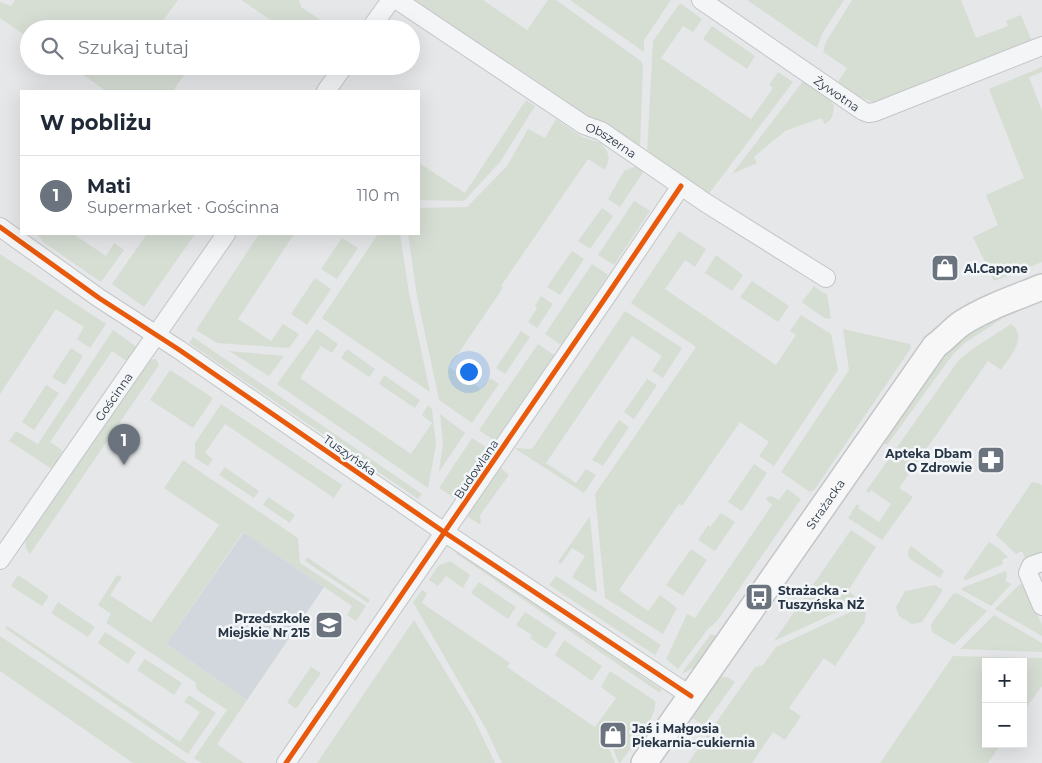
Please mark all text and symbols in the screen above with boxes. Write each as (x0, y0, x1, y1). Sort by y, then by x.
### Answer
search box (20, 20, 420, 75)
icon: search (38, 34, 66, 62)
text: Szukaj tutaj (78, 36, 189, 59)
street label: Żywotna (811, 72, 863, 114)
text: W pobliżu (40, 110, 152, 135)
street label: Obszerna (584, 119, 640, 161)
text: Mati (87, 175, 131, 198)
text: 1 (53, 186, 59, 205)
text: 110 m (357, 186, 400, 205)
text: Supermarket · Gościnna (87, 198, 279, 217)
shop icon: Al.Capone (930, 253, 960, 283)
place label: Al.Capone (963, 261, 1028, 276)
your location (456, 359, 482, 385)
street label: Gościnna (91, 369, 135, 424)
pin: 1 (108, 424, 140, 465)
street label: Tuszyńska (321, 431, 379, 479)
street label: Budowlana (451, 436, 501, 502)
pharmacy icon: Apteka Dbam O Zdrowie (976, 445, 1006, 475)
place label: Apteka Dbam O Zdrowie (884, 446, 972, 475)
street label: Strażacka (802, 476, 848, 532)
bus stop icon: Strażacka - Tuszyńska NŻ (744, 582, 774, 612)
place label: Strażacka - Tuszyńska NŻ (778, 583, 864, 612)
school or university icon: Przedszkole Miejskie Nr 215 (314, 610, 344, 640)
place label: Przedszkole Miejskie Nr 215 (218, 611, 310, 640)
map controls (982, 658, 1027, 748)
button: + (982, 658, 1027, 703)
button: − (982, 703, 1027, 748)
shop icon: Jaś i Małgosia Piekarnia-cukiernia (598, 720, 628, 750)
place label: Jaś i Małgosia Piekarnia-cukiernia (631, 721, 755, 750)

